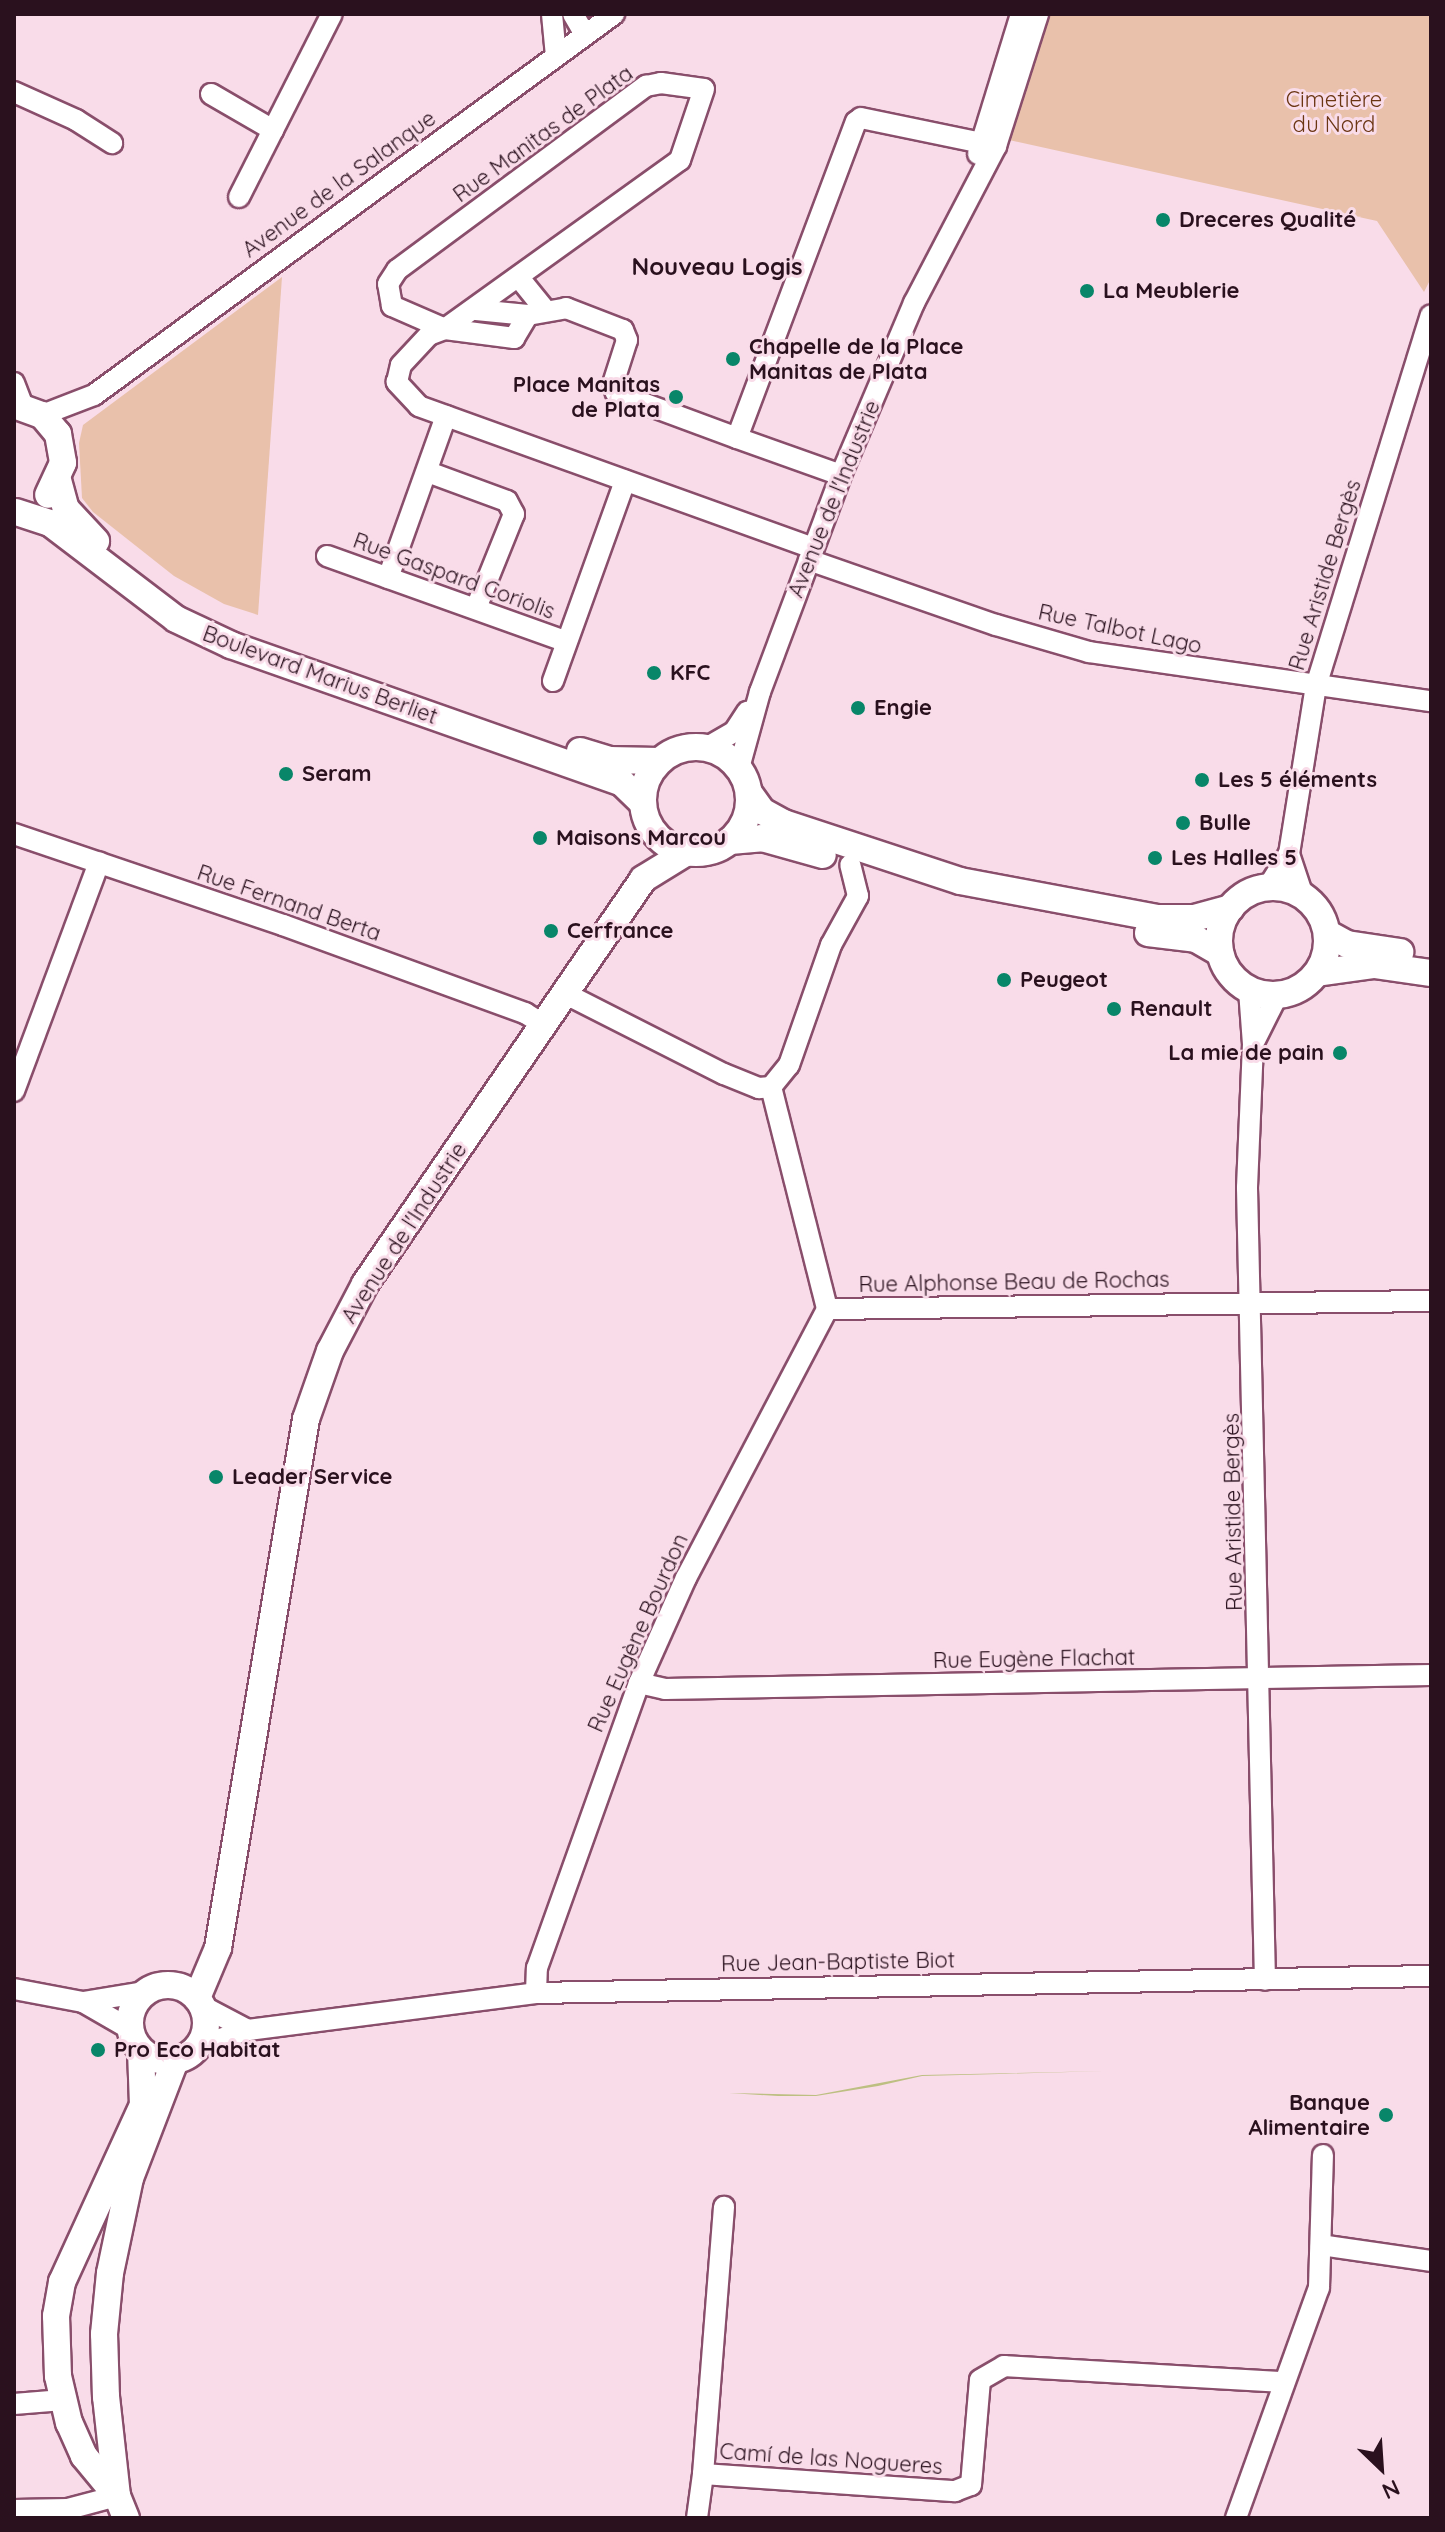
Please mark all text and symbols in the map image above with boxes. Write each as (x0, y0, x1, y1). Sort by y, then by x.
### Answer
street label: Rue Manitas de Plata (448, 60, 638, 208)
park label: Cimetière du Nord (1286, 86, 1382, 138)
street label: Avenue de la Salanque (237, 105, 441, 263)
place label: Dreceres Qualité (1179, 207, 1356, 233)
marker: Dreceres Qualité (1154, 211, 1172, 229)
district label: Nouveau Logis (632, 253, 802, 281)
place label: La Meublerie (1103, 278, 1239, 304)
marker: La Meublerie (1078, 282, 1096, 300)
place label: Chapelle de la Place Manitas de Plata (749, 333, 963, 384)
marker: Chapelle de la Place Manitas de Plata (724, 350, 742, 368)
place label: Place Manitas de Plata (513, 371, 660, 422)
marker: Place Manitas de Plata (667, 388, 685, 406)
street label: Avenue de l'Industrie (782, 397, 886, 601)
street label: Rue Aristide Bergès (1283, 476, 1367, 674)
street label: Rue Gaspard Coriolis (349, 527, 559, 625)
street label: Rue Talbot Lago (1036, 599, 1204, 659)
street label: Boulevard Marius Berliet (199, 620, 441, 730)
place label: KFC (670, 660, 710, 686)
marker: KFC (645, 664, 663, 682)
place label: Engie (874, 695, 932, 721)
marker: Engie (849, 699, 867, 717)
place label: Seram (302, 761, 371, 787)
marker: Seram (277, 765, 295, 783)
place label: Les 5 éléments (1218, 767, 1377, 793)
marker: Les 5 éléments (1193, 771, 1211, 789)
place label: Bulle (1199, 810, 1251, 836)
marker: Bulle (1174, 814, 1192, 832)
place label: Maisons Marcou (556, 825, 726, 851)
marker: Maisons Marcou (531, 829, 549, 847)
place label: Les Halles 5 (1171, 845, 1297, 871)
marker: Les Halles 5 (1146, 849, 1164, 867)
street label: Rue Fernand Berta (194, 859, 384, 947)
place label: Cerfrance (567, 918, 674, 944)
marker: Cerfrance (542, 922, 560, 940)
place label: Peugeot (1020, 967, 1108, 993)
marker: Peugeot (995, 971, 1013, 989)
place label: Renault (1130, 996, 1212, 1022)
marker: Renault (1105, 1000, 1123, 1018)
place label: La mie de pain (1168, 1040, 1324, 1066)
marker: La mie de pain (1331, 1044, 1349, 1062)
street label: Avenue de l'Industrie (336, 1138, 472, 1328)
street label: Rue Alphonse Beau de Rochas (858, 1266, 1170, 1298)
street label: Rue Aristide Bergès (1218, 1413, 1248, 1611)
place label: Leader Service (232, 1464, 392, 1490)
marker: Leader Service (207, 1468, 225, 1486)
street label: Rue Eugène Bourdon (582, 1530, 694, 1736)
street label: Rue Eugène Flachat (933, 1644, 1135, 1674)
street label: Rue Jean-Baptiste Biot (721, 1947, 955, 1977)
place label: Pro Eco Habitat (114, 2037, 280, 2063)
marker: Pro Eco Habitat (89, 2041, 107, 2059)
place label: Banque Alimentaire (1248, 2089, 1370, 2140)
marker: Banque Alimentaire (1377, 2106, 1395, 2124)
north arrow (1341, 2428, 1421, 2508)
street label: Camí de las Nogueres (719, 2438, 943, 2480)
text: N (1378, 2474, 1404, 2506)

